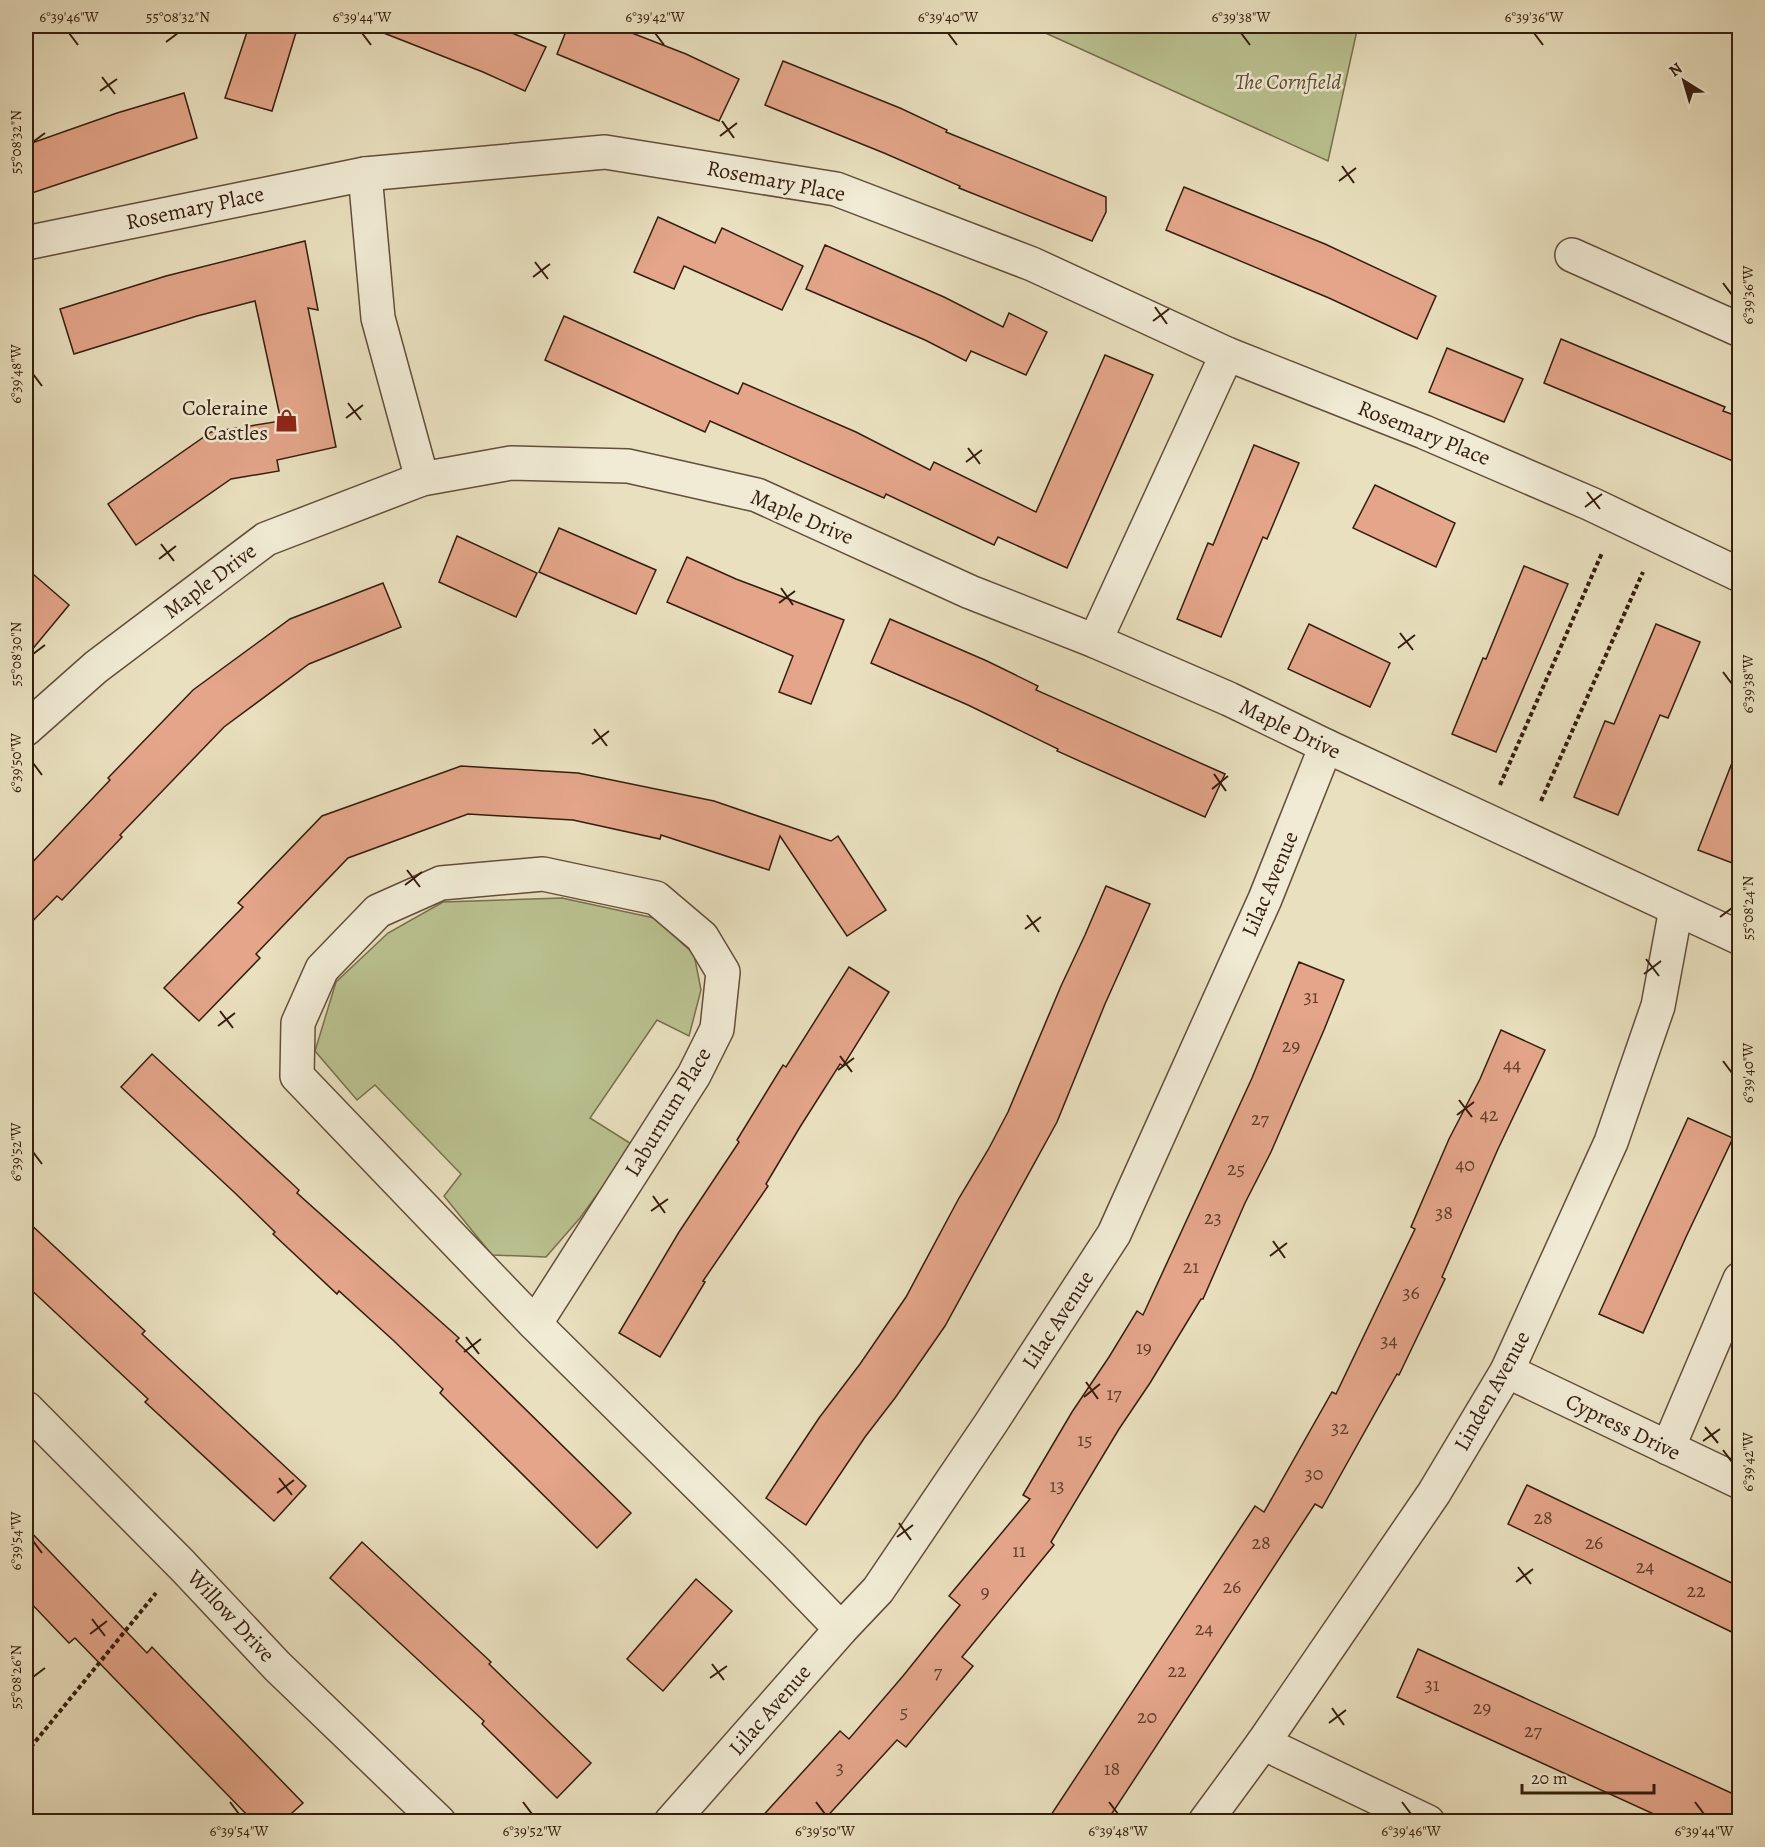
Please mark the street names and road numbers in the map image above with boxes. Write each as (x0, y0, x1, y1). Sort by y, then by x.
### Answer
street label: Rosemary Place (704, 153, 848, 209)
street label: Rosemary Place (123, 179, 267, 237)
street label: Rosemary Place (1353, 393, 1495, 473)
street label: Maple Drive (746, 482, 858, 552)
street label: Maple Drive (157, 536, 263, 626)
street label: Maple Drive (1234, 692, 1346, 766)
street label: Lilac Avenue (1234, 827, 1306, 941)
street label: Laburnum Place (618, 1042, 718, 1182)
street label: Lilac Avenue (1015, 1265, 1101, 1375)
street label: Linden Avenue (1447, 1326, 1537, 1456)
street label: Cypress Drive (1560, 1386, 1686, 1468)
street label: Willow Drive (180, 1562, 282, 1669)
street label: Lilac Avenue (722, 1658, 818, 1762)

